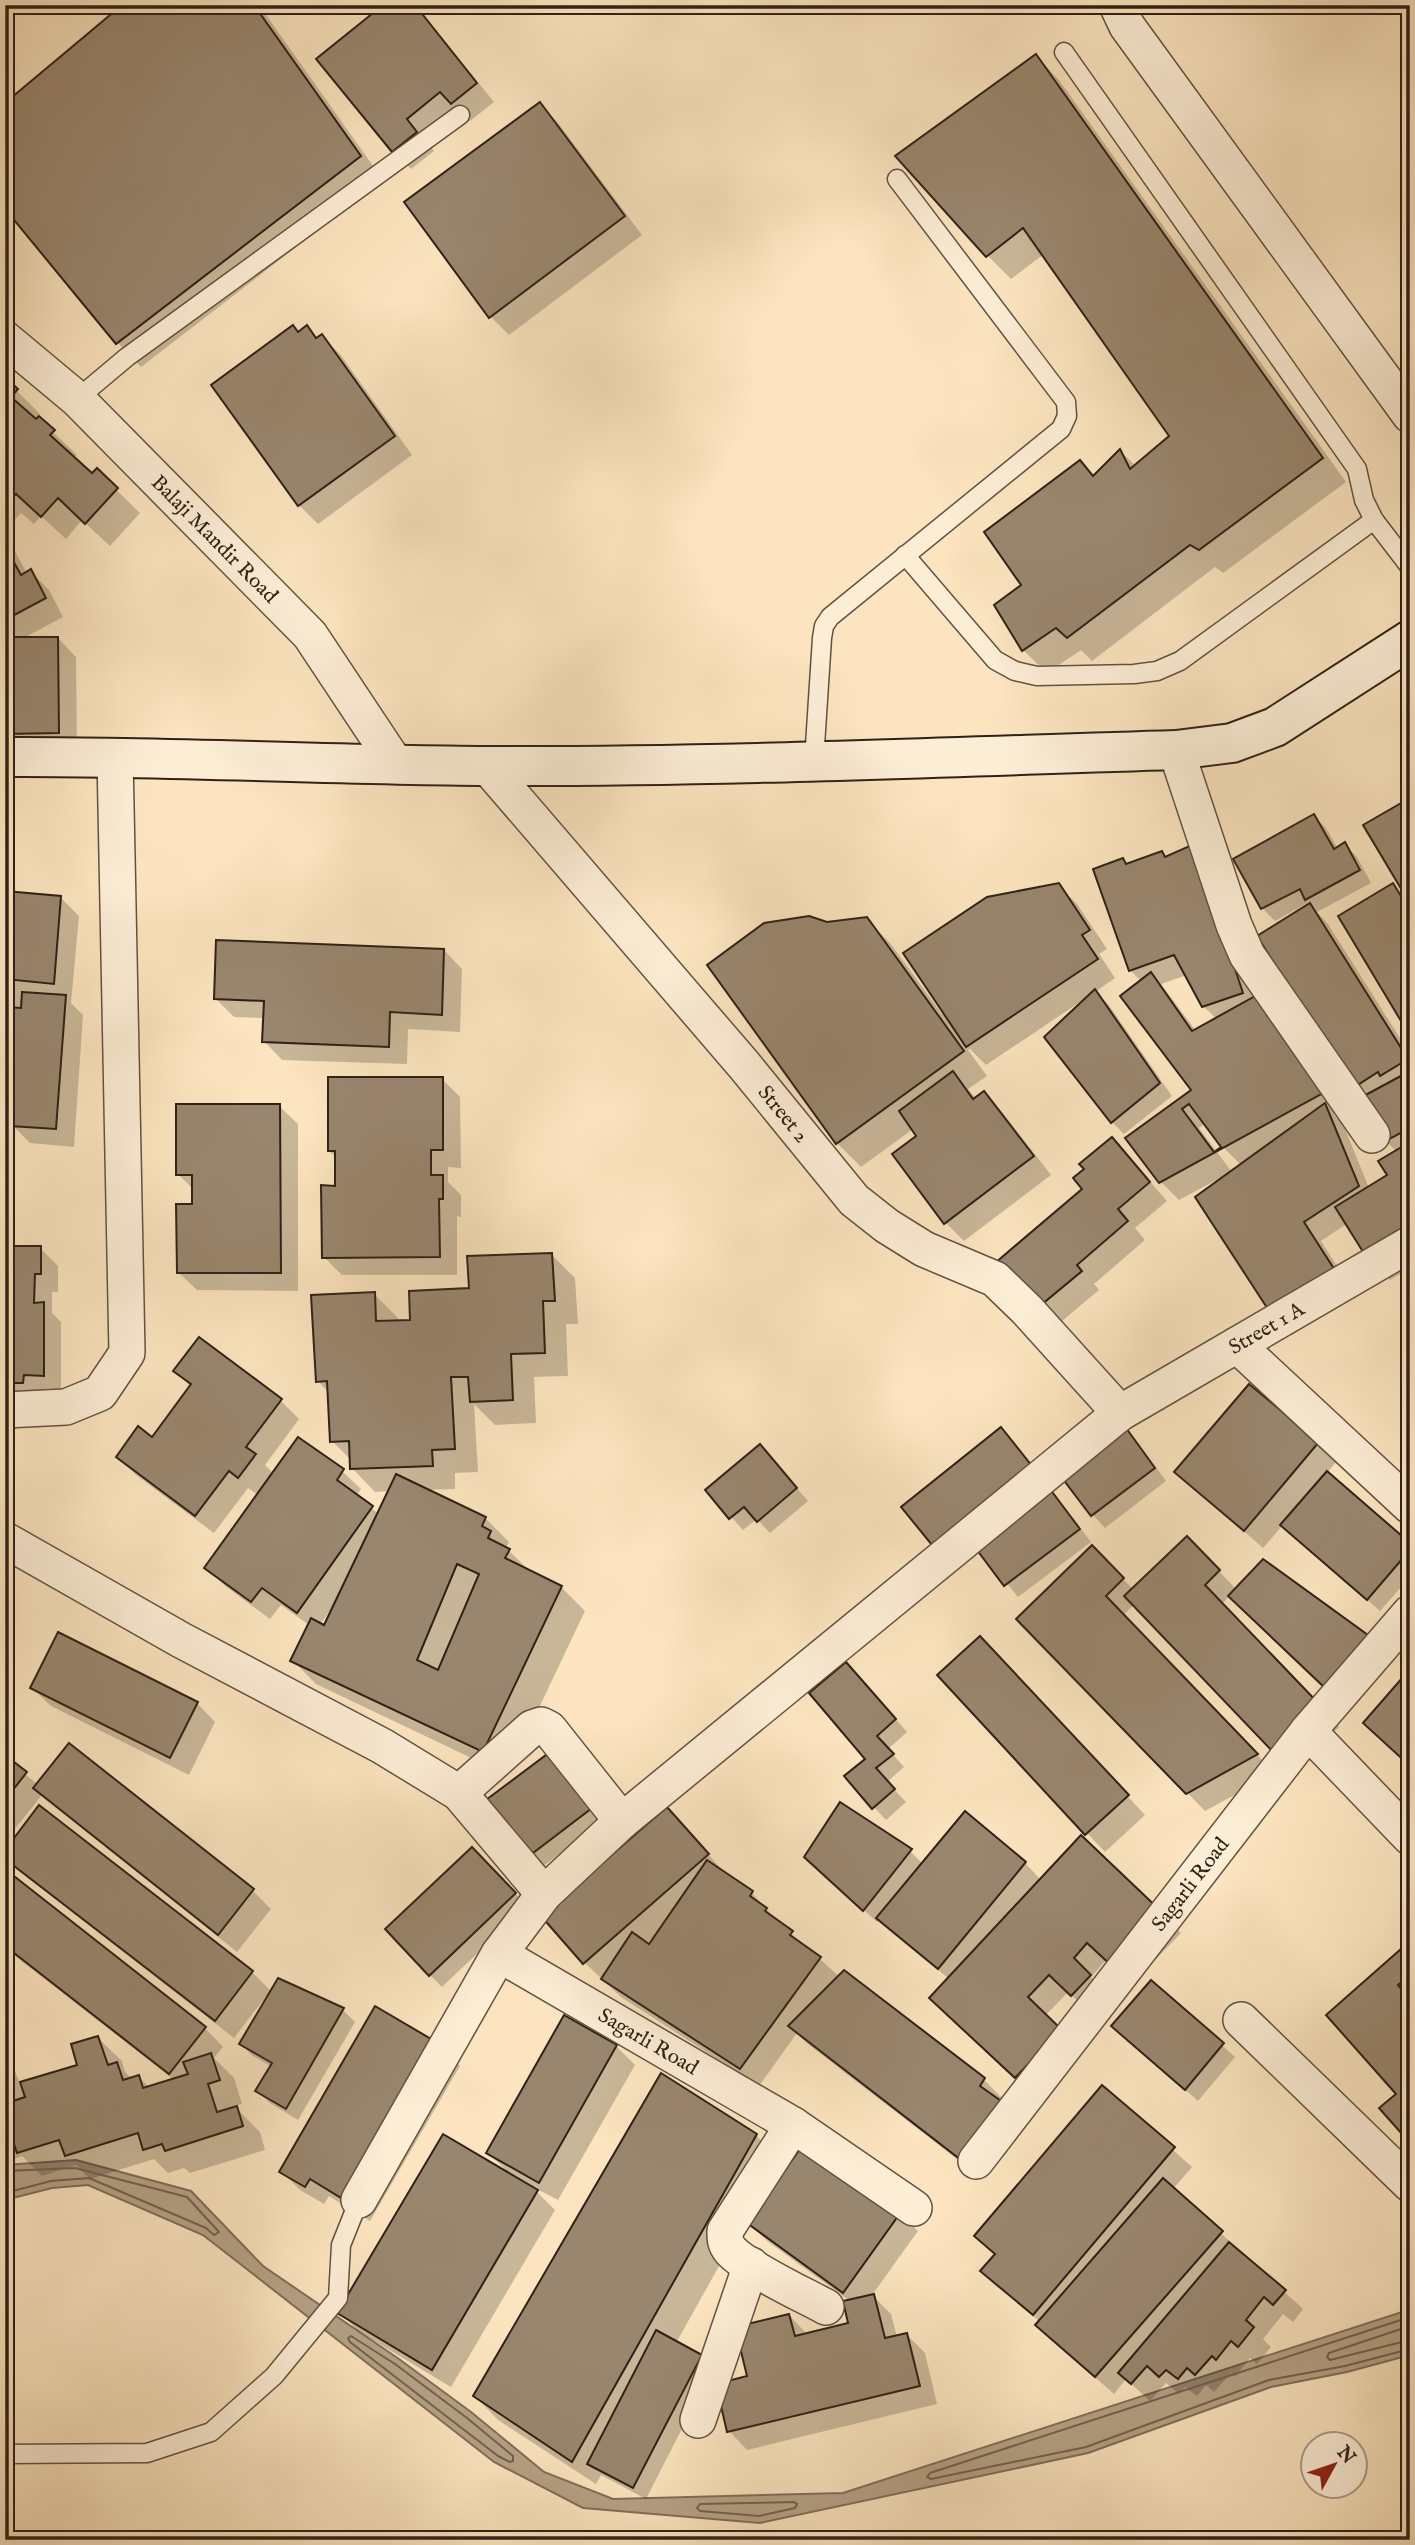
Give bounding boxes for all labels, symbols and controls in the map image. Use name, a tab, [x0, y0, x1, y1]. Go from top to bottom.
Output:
street label: Balaji Mandir Road	[145, 470, 284, 610]
street label: Street 2	[751, 1080, 814, 1149]
street label: Street 1 A	[1224, 1296, 1311, 1362]
street label: Sagarli Road	[1146, 1832, 1236, 1937]
street label: Sagarli Road	[593, 2003, 703, 2082]
north arrow	[1300, 2430, 1370, 2500]
text: N	[1330, 2441, 1360, 2470]

